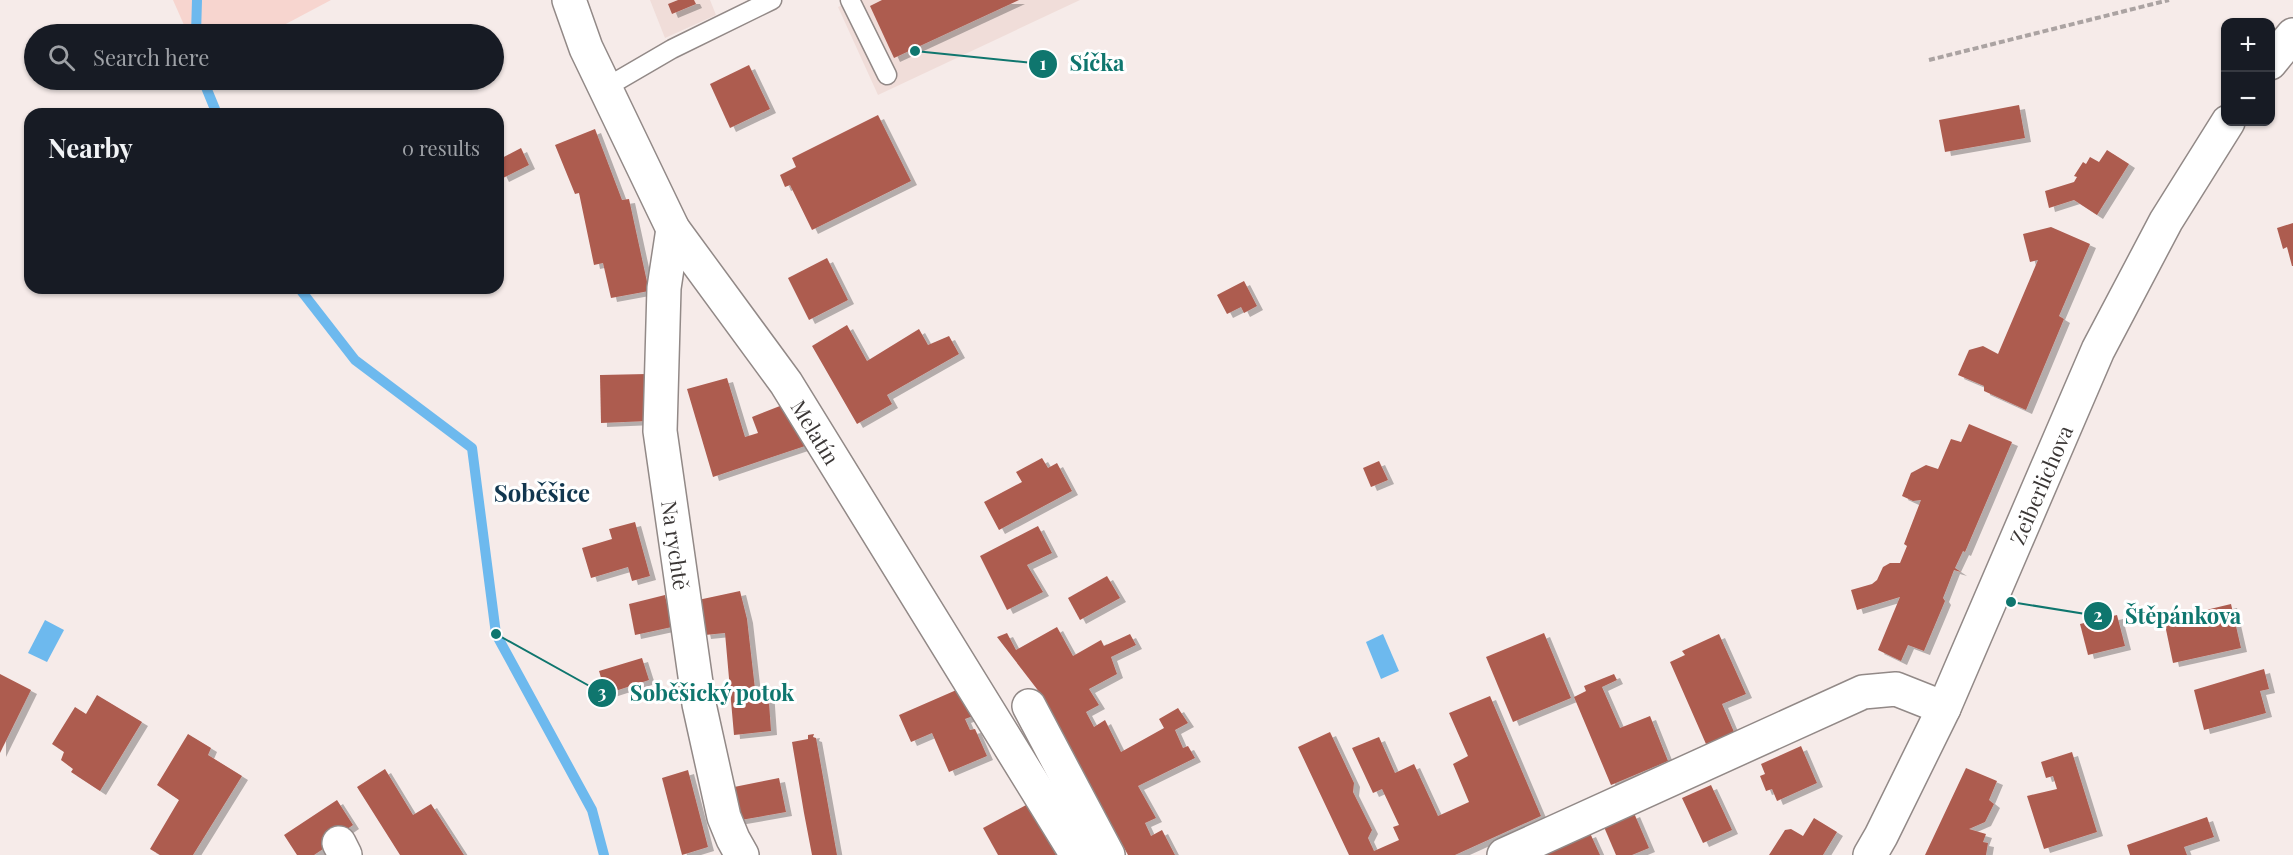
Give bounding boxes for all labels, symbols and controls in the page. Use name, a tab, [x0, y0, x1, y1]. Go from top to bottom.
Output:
map controls	[2221, 18, 2275, 126]
button: +	[2221, 18, 2275, 72]
search box	[24, 24, 504, 90]
icon: search	[45, 41, 78, 74]
text: Search here	[93, 42, 209, 72]
callout: Síčka	[1028, 44, 1137, 84]
text: Síčka	[1070, 47, 1125, 77]
text: 1	[1040, 51, 1047, 75]
button: −	[2221, 72, 2275, 126]
text: Nearby	[48, 130, 133, 165]
text: 0 results	[402, 134, 480, 161]
street label: Melatín	[785, 394, 847, 470]
street label: Zeiberlichova	[2002, 420, 2078, 548]
district label: Soběšice	[494, 476, 590, 508]
street label: Na rychtě	[656, 498, 697, 592]
callout: Štěpánkova	[2083, 596, 2253, 636]
text: Štěpánkova	[2125, 600, 2242, 630]
text: 2	[2093, 603, 2103, 627]
callout: Soběšický potok	[587, 673, 806, 713]
text: Soběšický potok	[630, 677, 794, 707]
text: 3	[598, 680, 607, 704]

